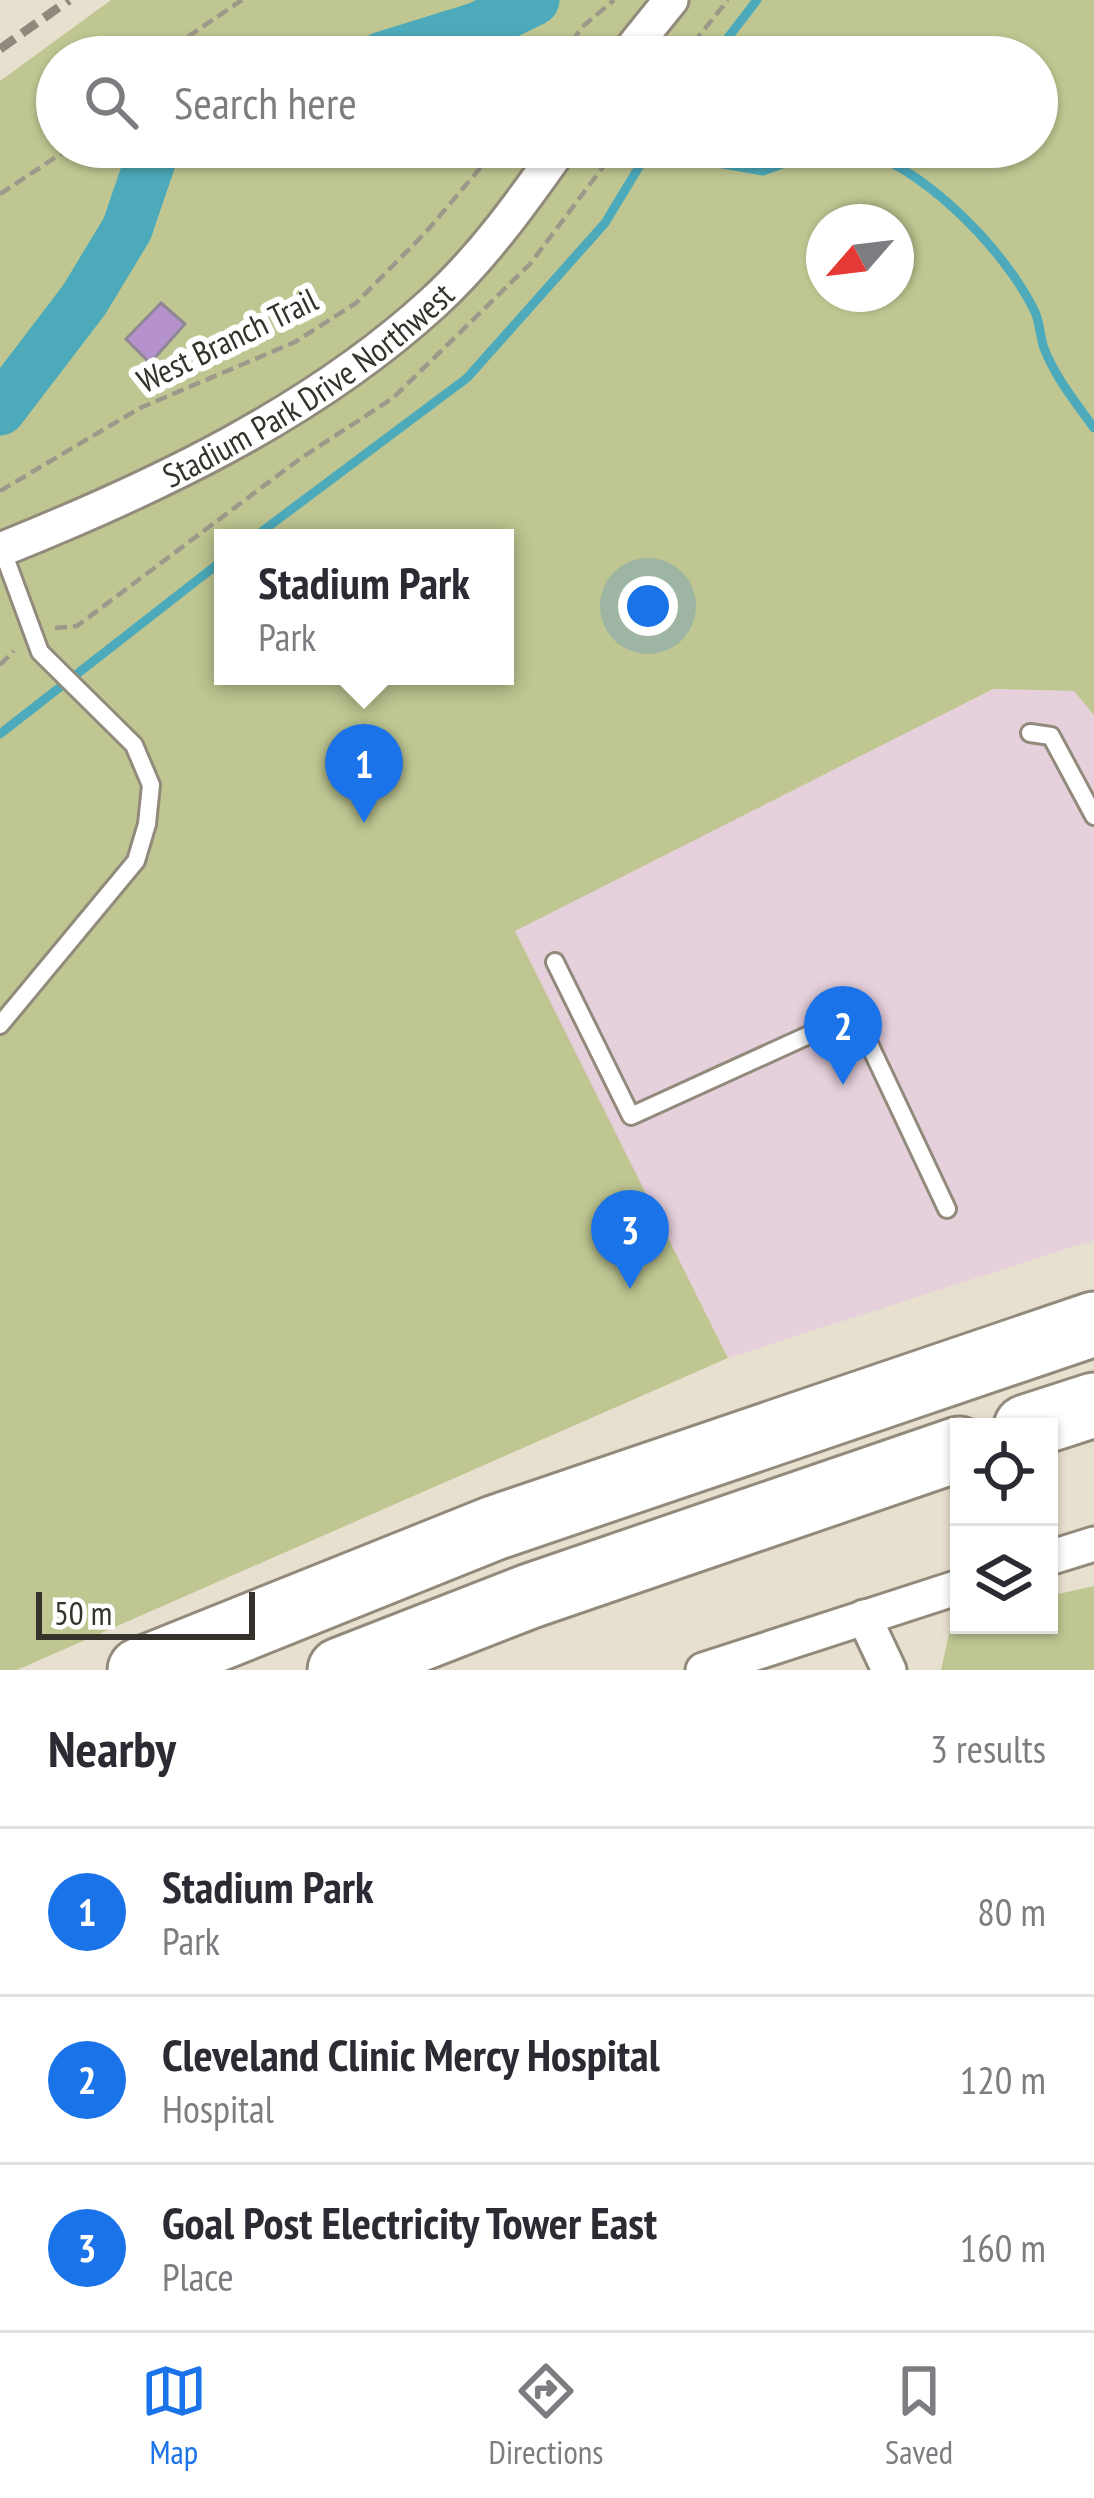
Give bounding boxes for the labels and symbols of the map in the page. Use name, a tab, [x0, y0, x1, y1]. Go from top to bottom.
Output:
north arrow	[806, 204, 914, 312]
street label: Stadium Park Drive Northwest	[155, 273, 463, 496]
street label: West Branch Trail	[129, 277, 324, 402]
your location	[618, 576, 678, 636]
pin: 1	[325, 724, 403, 823]
pin: 2	[804, 986, 882, 1085]
pin: 3	[591, 1190, 669, 1289]
scale bar	[36, 1586, 255, 1639]

